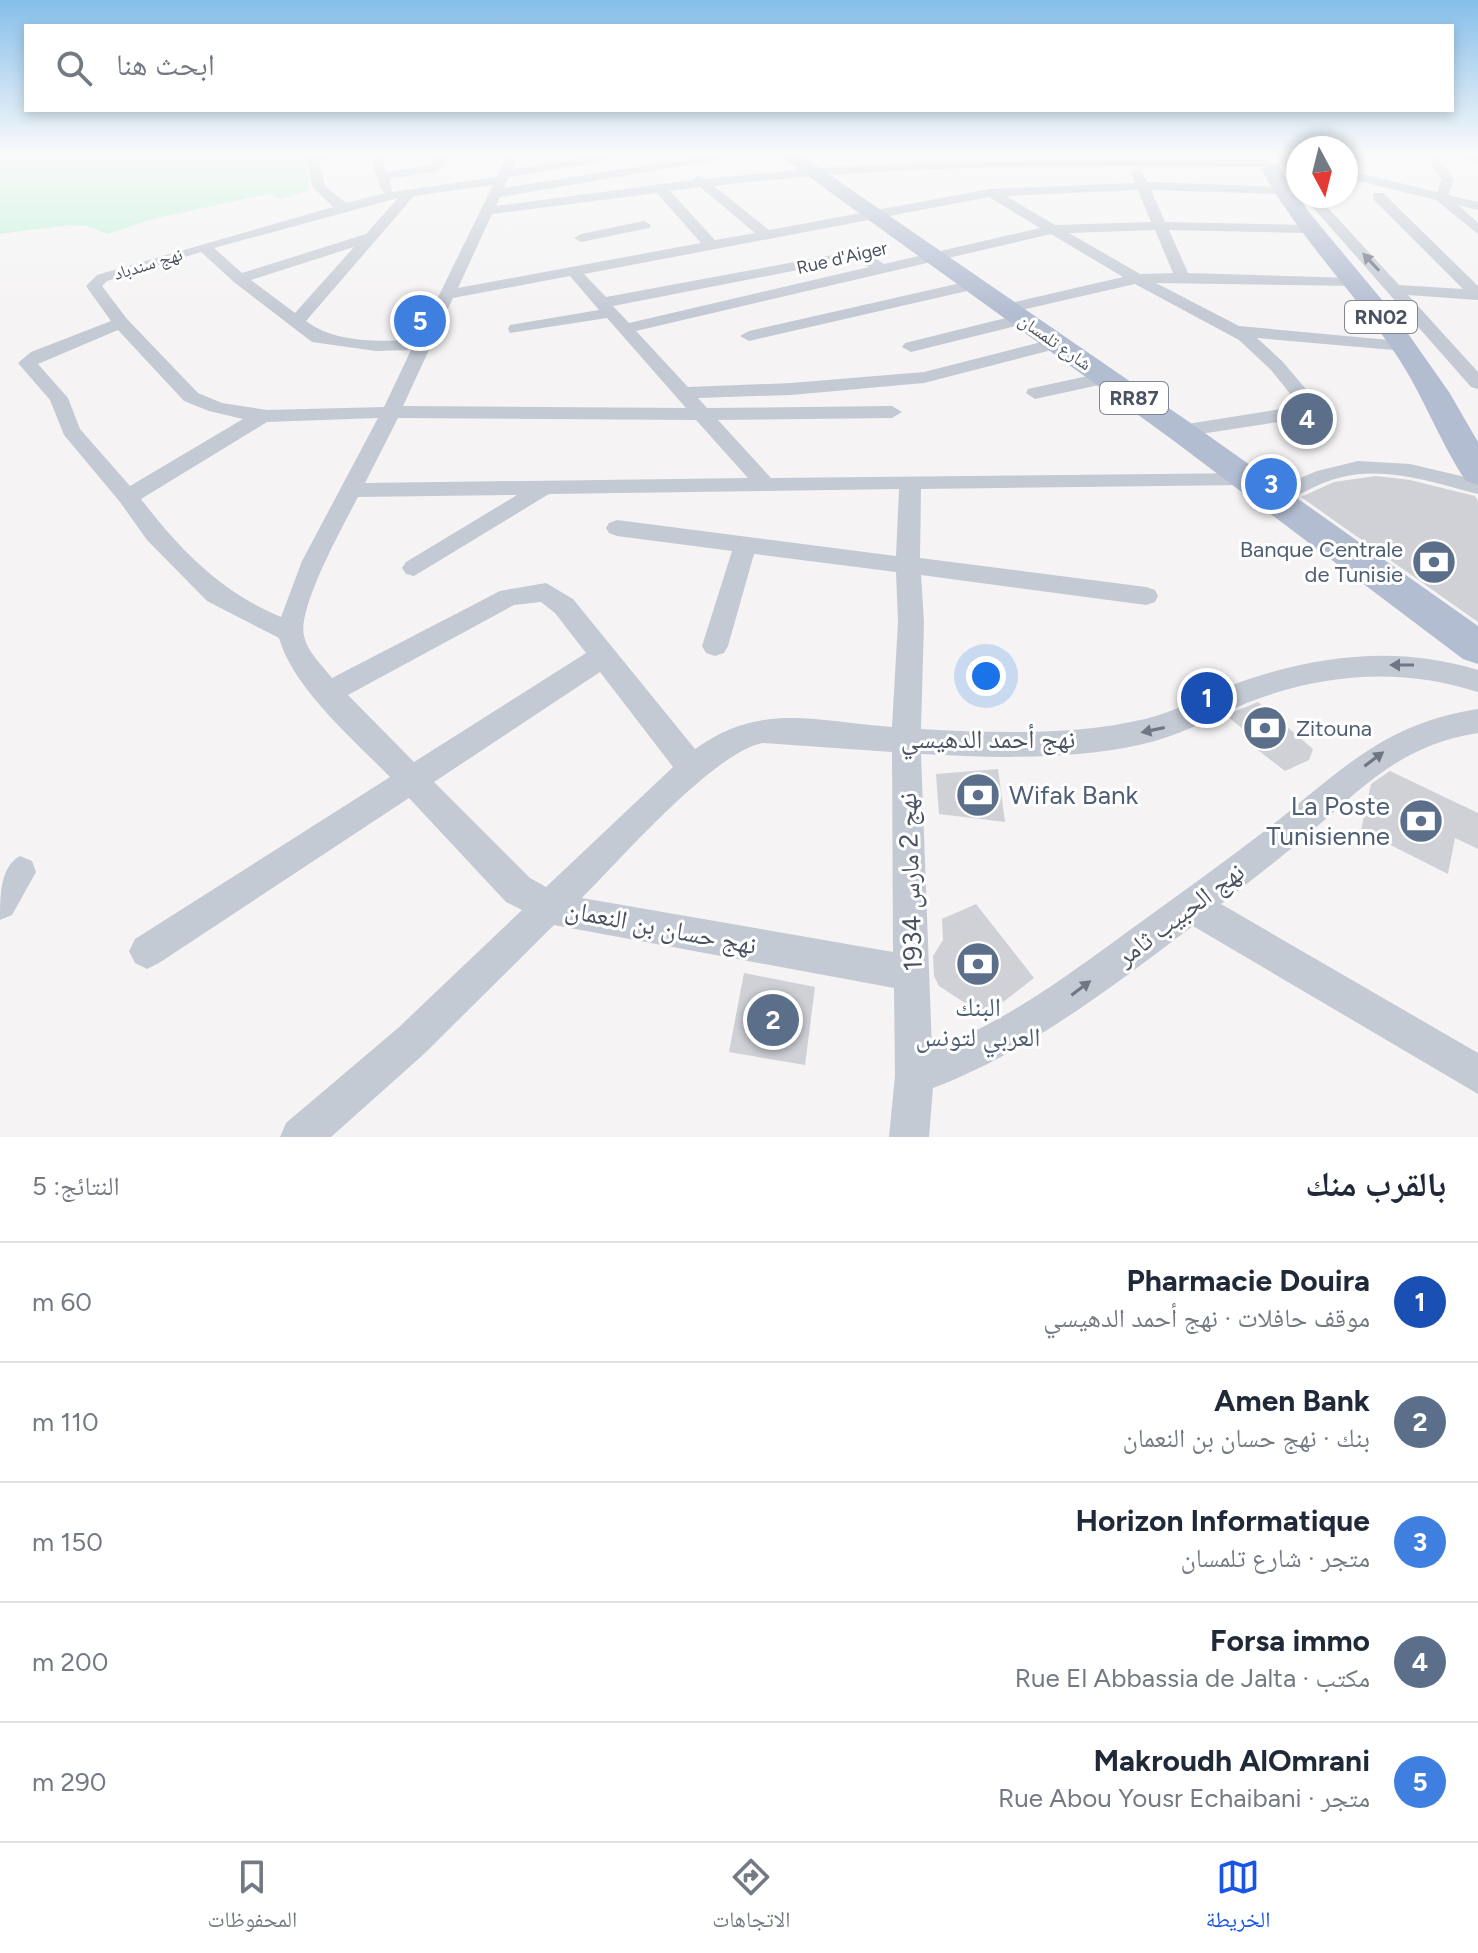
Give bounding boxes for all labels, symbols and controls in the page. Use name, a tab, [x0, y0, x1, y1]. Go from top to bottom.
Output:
search box	[24, 24, 1454, 112]
icon: search	[52, 46, 96, 90]
text: ابحث هنا	[116, 46, 215, 83]
north arrow	[1286, 136, 1358, 208]
street label: Rue d'Aiger	[794, 237, 890, 279]
street label: نهج سندباد	[111, 243, 185, 286]
one-way arrow	[1362, 253, 1380, 272]
pin: 5	[394, 291, 446, 351]
road number: RN02	[1345, 301, 1417, 333]
street label: شارع تلمسان	[1014, 309, 1096, 375]
road number: RR87	[1100, 382, 1168, 414]
pin: 4	[1281, 389, 1333, 449]
pin: 3	[1245, 454, 1297, 514]
place label: Banque Centrale de Tunisie	[1240, 536, 1403, 588]
bank icon: Banque Centrale de Tunisie	[1410, 538, 1458, 586]
your location	[966, 656, 1006, 696]
one-way arrow	[1389, 659, 1414, 671]
pin: 1	[1181, 668, 1233, 728]
bank icon: Zitouna	[1241, 704, 1289, 752]
place label: Zitouna	[1296, 715, 1372, 742]
street label: نهج أحمد الدهيسي	[901, 723, 1075, 760]
one-way arrow	[1140, 724, 1165, 737]
one-way arrow	[1364, 752, 1385, 768]
bank icon: Wifak Bank	[954, 771, 1002, 819]
place label: Wifak Bank	[1009, 779, 1138, 811]
place label: La Poste Tunisienne	[1266, 790, 1390, 852]
street label: نهج 2 مارس 1934	[891, 792, 930, 972]
bank icon: La Poste Tunisienne	[1397, 797, 1445, 845]
street label: نهج الحبيب ثامر	[1109, 855, 1251, 974]
street label: نهج حسان بن النعمان	[562, 893, 759, 962]
bank icon: البنك العربي لتونس	[954, 940, 1002, 988]
one-way arrow	[1071, 981, 1092, 997]
pin: 2	[747, 990, 799, 1050]
place label: البنك العربي لتونس	[915, 991, 1041, 1058]
text: بالقرب منك	[1305, 1164, 1446, 1205]
text: النتائج: 5	[32, 1170, 120, 1202]
text: Pharmacie Douira	[1127, 1262, 1370, 1299]
text: 60 m	[32, 1286, 92, 1318]
text: 1	[1415, 1286, 1426, 1318]
text: موقف حافلات · نهج أحمد الدهيسي	[1043, 1302, 1370, 1334]
text: Amen Bank	[1214, 1382, 1370, 1419]
text: 110 m	[32, 1406, 99, 1438]
text: 2	[1412, 1406, 1428, 1438]
text: بنك · نهج حسان بن النعمان	[1122, 1422, 1370, 1454]
text: Horizon Informatique	[1076, 1502, 1370, 1539]
text: 150 m	[32, 1526, 103, 1558]
text: 3	[1413, 1526, 1427, 1558]
text: متجر · شارع تلمسان	[1181, 1542, 1370, 1574]
text: Forsa immo	[1210, 1622, 1370, 1659]
text: 200 m	[32, 1646, 108, 1678]
text: 4	[1412, 1646, 1428, 1678]
text: مكتب · Rue El Abbassia de Jalta	[1015, 1662, 1370, 1694]
text: Makroudh AlOmrani	[1093, 1742, 1370, 1779]
text: 290 m	[32, 1766, 107, 1798]
text: 5	[1412, 1766, 1428, 1798]
text: متجر · Rue Abou Yousr Echaibani	[998, 1782, 1370, 1814]
tab: المحفوظات	[208, 1855, 297, 1941]
tab: الاتجاهات	[712, 1855, 790, 1941]
tab: الخريطة	[1206, 1855, 1270, 1941]

